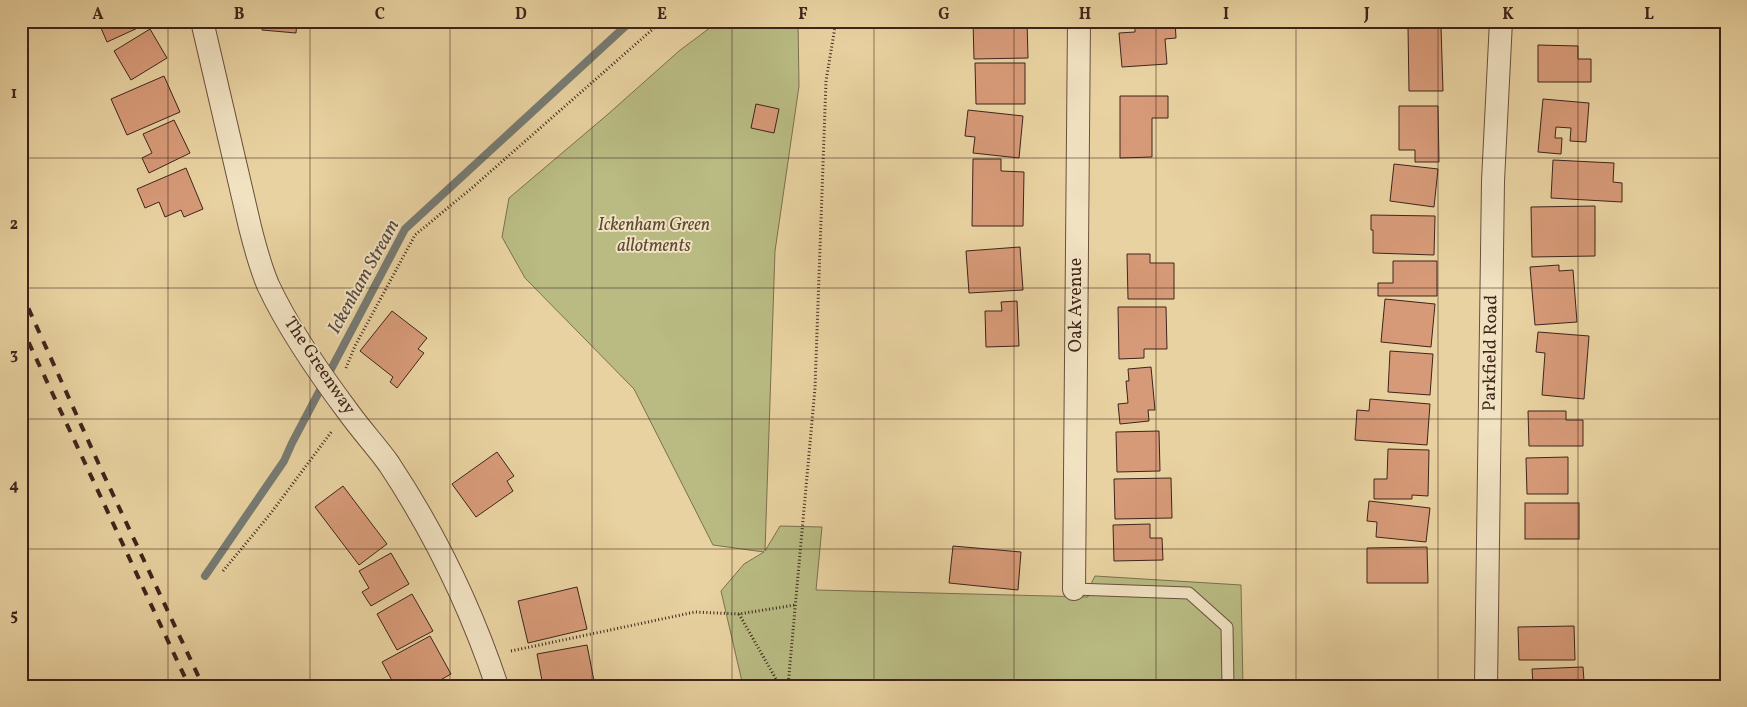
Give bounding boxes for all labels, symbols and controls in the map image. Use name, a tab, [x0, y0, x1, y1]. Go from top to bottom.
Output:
text: A	[92, 4, 104, 26]
text: B	[234, 4, 245, 26]
text: C	[375, 4, 385, 26]
text: D	[515, 4, 527, 26]
text: E	[657, 4, 667, 26]
text: F	[798, 4, 808, 26]
text: G	[938, 4, 950, 26]
text: H	[1079, 4, 1091, 26]
text: I	[1223, 4, 1229, 26]
text: J	[1363, 4, 1370, 26]
text: K	[1502, 4, 1514, 26]
text: L	[1644, 4, 1654, 26]
text: 1	[11, 83, 17, 105]
park label: Ickenham Green allotments	[598, 213, 710, 259]
text: 2	[10, 214, 18, 236]
water label: Ickenham Stream	[322, 215, 406, 339]
street label: Oak Avenue	[1064, 258, 1089, 352]
street label: Parkfield Road	[1477, 295, 1505, 411]
street label: The Greenway	[277, 312, 361, 420]
text: 3	[10, 344, 18, 366]
text: 4	[9, 475, 19, 497]
text: 5	[10, 605, 18, 627]

